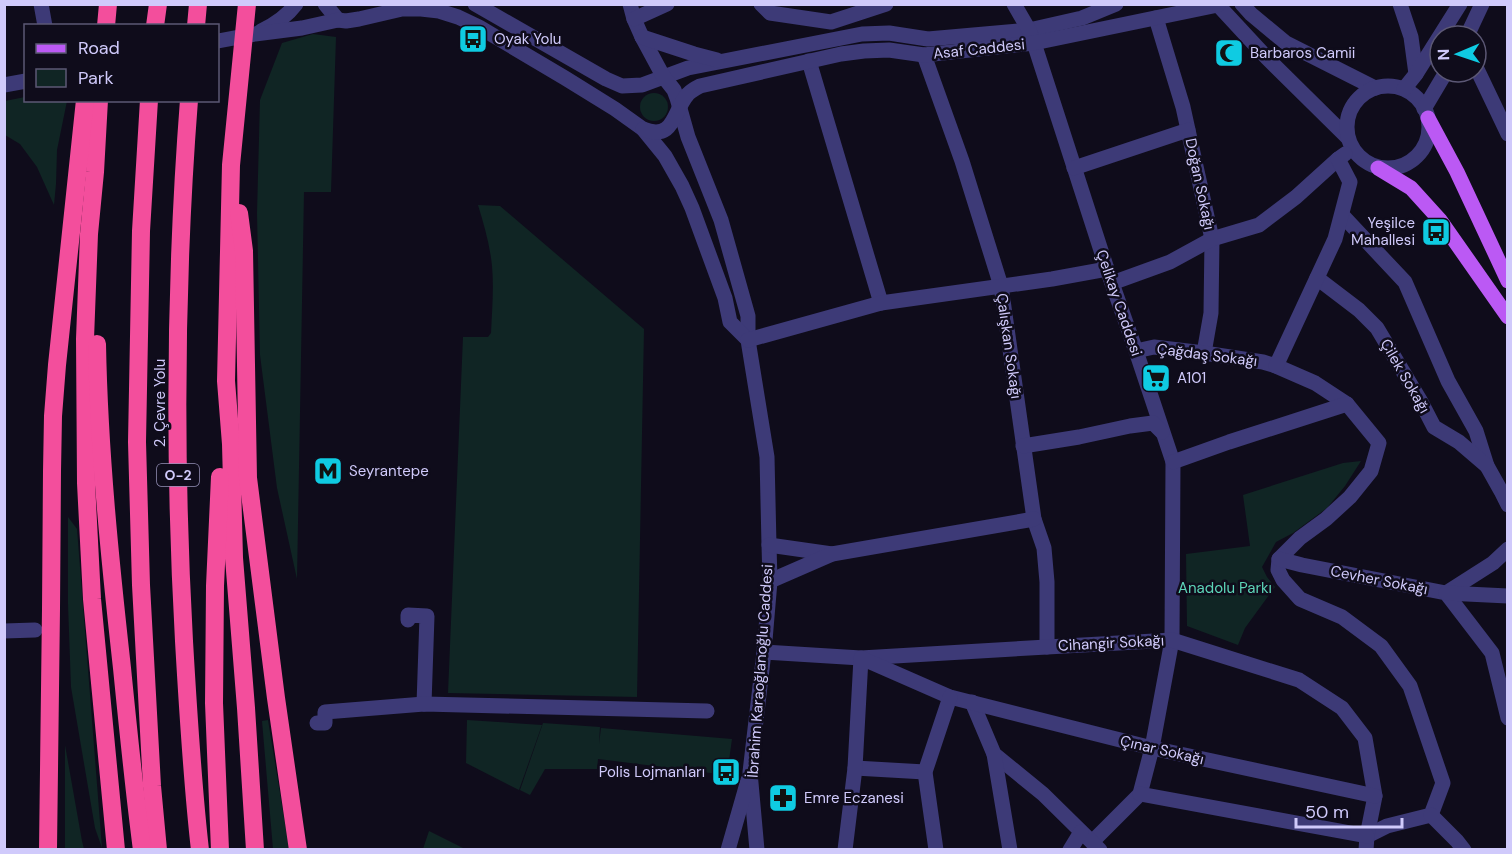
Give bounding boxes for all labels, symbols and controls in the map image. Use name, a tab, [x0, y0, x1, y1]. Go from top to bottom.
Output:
bus stop icon: Oyak Yolu	[457, 23, 489, 55]
legend	[24, 24, 219, 102]
north arrow	[1428, 24, 1488, 84]
place label: Oyak Yolu	[494, 29, 561, 49]
street label: Asaf Caddesi	[932, 34, 1026, 64]
text: Road	[78, 36, 120, 60]
mosque icon: Barbaros Camii	[1213, 37, 1245, 69]
place label: Barbaros Camii	[1250, 43, 1355, 63]
text: N	[1433, 48, 1454, 61]
text: Park	[78, 66, 114, 90]
street label: Doğan Sokağı	[1181, 136, 1219, 232]
place label: Yeşilce Mahallesi	[1351, 213, 1415, 250]
bus stop icon: Yeşilce Mahallesi	[1420, 216, 1452, 248]
street label: Çelikay Caddesi	[1091, 247, 1147, 359]
street label: Çalışkan Sokağı	[992, 292, 1026, 400]
street label: Çilek Sokağı	[1376, 335, 1434, 417]
street label: Çağdaş Sokağı	[1156, 339, 1258, 371]
street label: 2. Çevre Yolu	[150, 359, 170, 447]
supermarket icon: A101	[1140, 362, 1172, 394]
place label: A101	[1177, 368, 1206, 388]
metro station icon: Seyrantepe	[312, 455, 344, 487]
place label: Seyrantepe	[349, 461, 429, 481]
road number: O-2	[157, 464, 199, 486]
street label: Cevher Sokağı	[1329, 561, 1429, 599]
street label: İbrahim Karaoğlanoğlu Caddesi	[743, 564, 777, 778]
park label: Anadolu Parkı	[1178, 578, 1272, 598]
street label: Cihangir Sokağı	[1057, 630, 1165, 656]
street label: Çınar Sokağı	[1118, 731, 1206, 769]
bus stop icon: Polis Lojmanları	[710, 756, 742, 788]
place label: Polis Lojmanları	[599, 762, 705, 782]
pharmacy icon: Emre Eczanesi	[767, 782, 799, 814]
place label: Emre Eczanesi	[804, 788, 904, 808]
scale bar	[1296, 791, 1402, 829]
text: 50 m	[1305, 800, 1349, 824]

